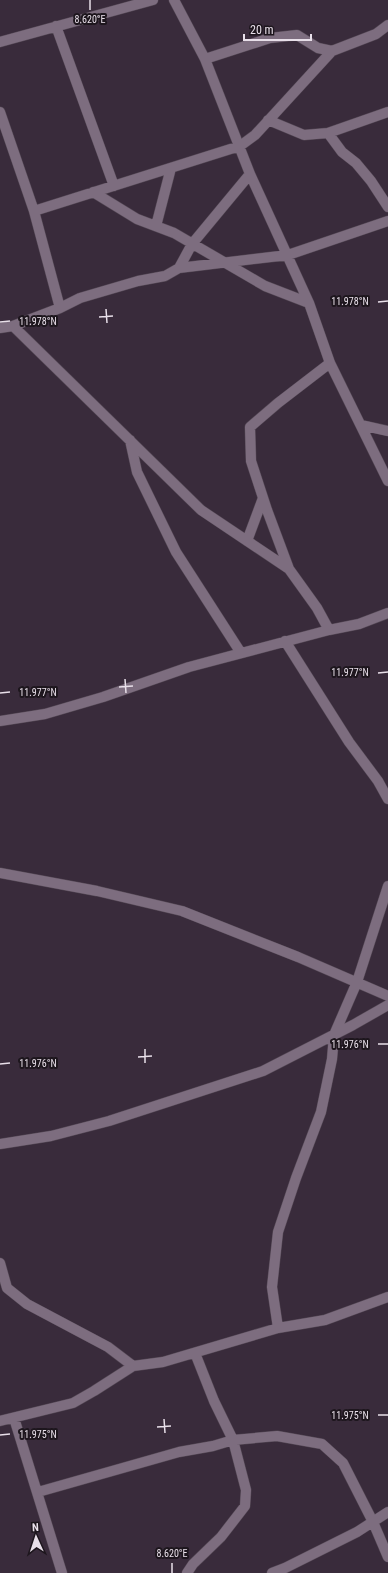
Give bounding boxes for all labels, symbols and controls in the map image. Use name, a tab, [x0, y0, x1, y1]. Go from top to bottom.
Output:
text: 8.620°E	[74, 14, 106, 25]
scale bar	[244, 16, 311, 42]
text: 20 m	[250, 23, 274, 37]
text: 11.978°N	[331, 296, 369, 307]
text: 11.978°N	[19, 316, 57, 327]
text: 11.977°N	[331, 667, 369, 678]
text: 11.977°N	[19, 687, 57, 698]
text: 11.976°N	[331, 1039, 369, 1050]
text: 11.976°N	[19, 1058, 57, 1069]
text: 11.975°N	[331, 1410, 369, 1421]
text: 11.975°N	[19, 1429, 57, 1440]
north arrow	[16, 1517, 56, 1557]
text: N	[32, 1521, 39, 1534]
text: 8.620°E	[156, 1548, 188, 1559]

